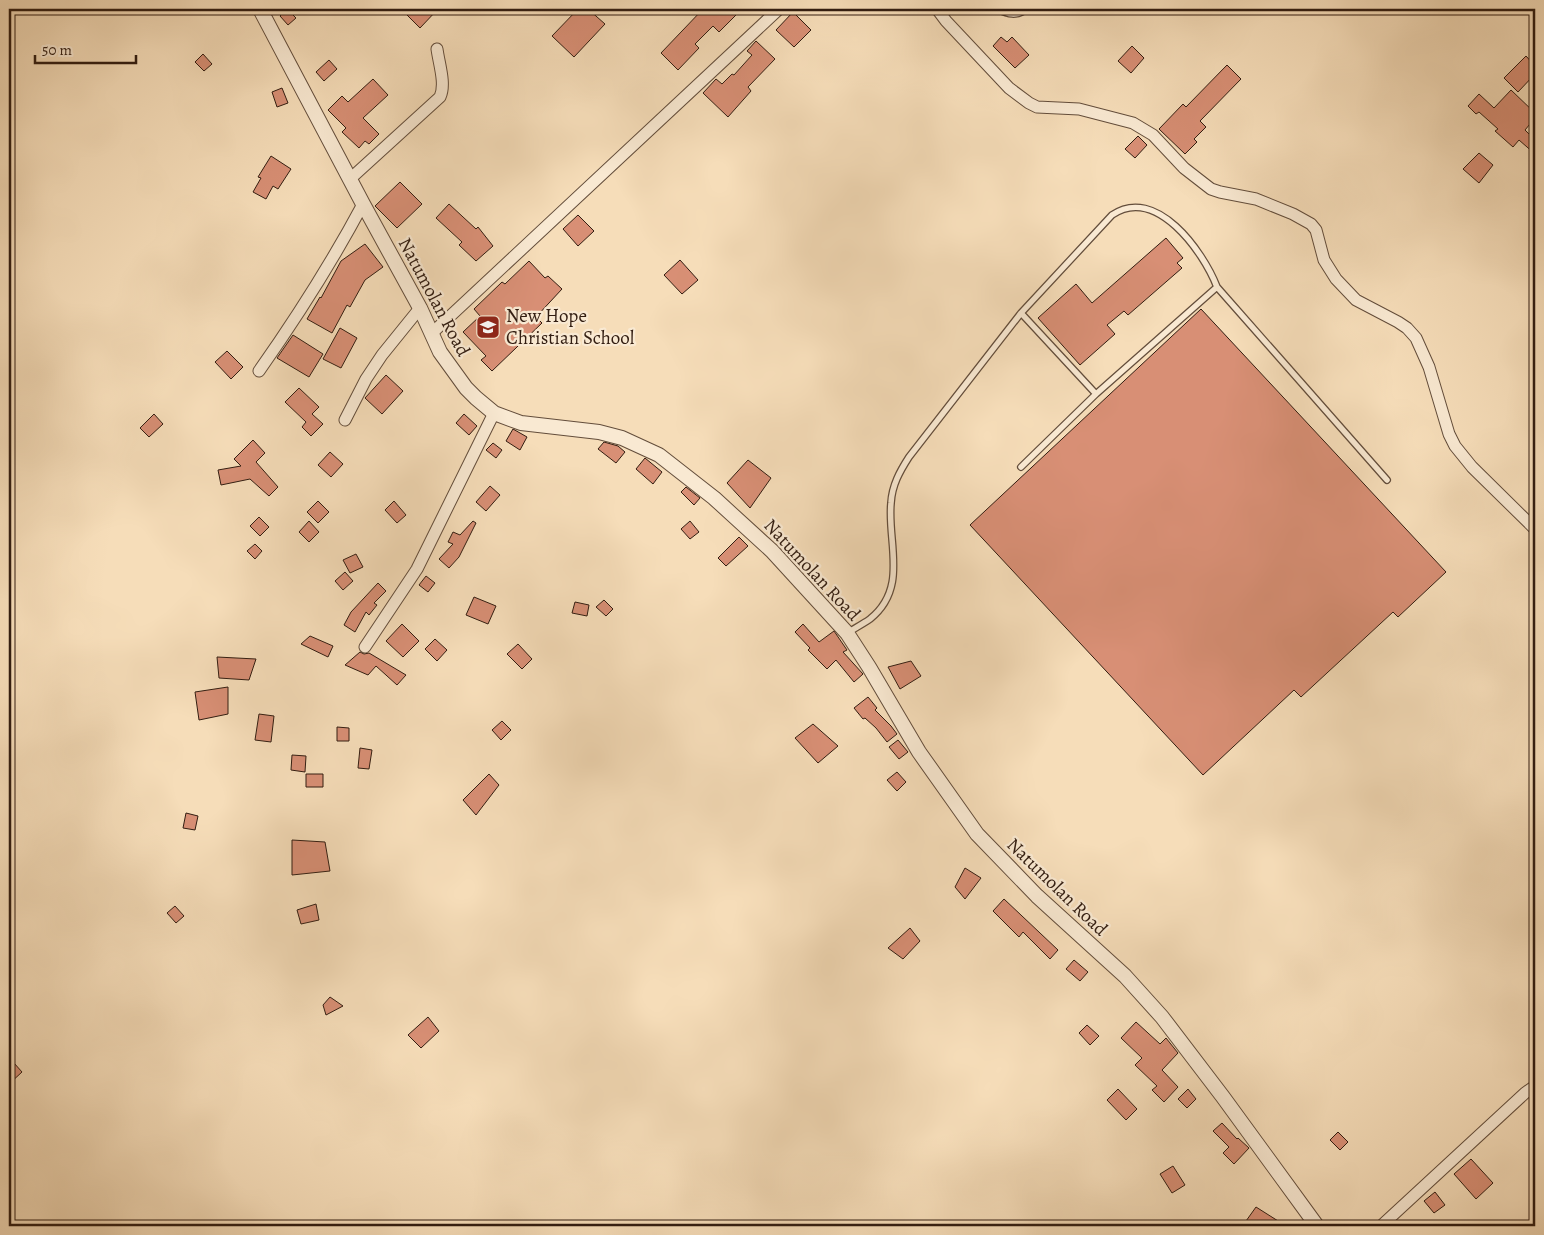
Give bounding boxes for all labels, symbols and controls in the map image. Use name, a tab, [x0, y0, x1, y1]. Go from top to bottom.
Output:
scale bar	[35, 32, 136, 64]
text: 50 m	[42, 40, 72, 60]
street label: Natumolan Road	[392, 233, 477, 362]
place label: New Hope Christian School	[506, 303, 635, 351]
school or university icon: New Hope Christian School	[475, 314, 501, 340]
street label: Natumolan Road	[758, 513, 867, 627]
street label: Natumolan Road	[1001, 832, 1114, 942]

